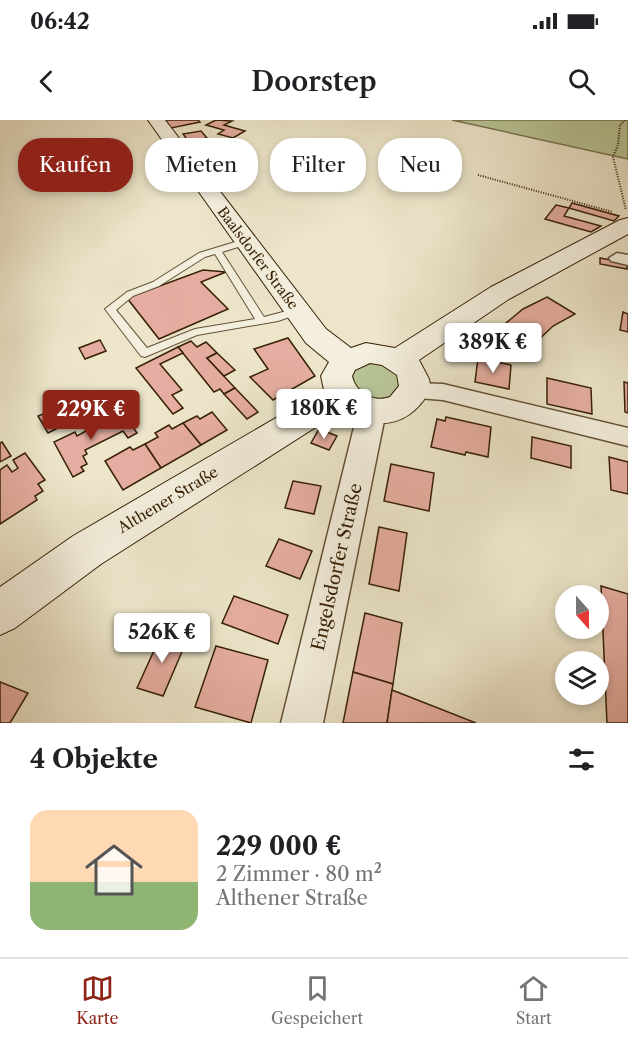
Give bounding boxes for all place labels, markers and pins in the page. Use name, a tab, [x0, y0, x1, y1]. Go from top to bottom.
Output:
pin: 389K €	[444, 323, 542, 374]
pin: 180K €	[275, 389, 373, 440]
pin: 229K €	[42, 390, 140, 441]
pin: 526K €	[113, 613, 211, 664]

